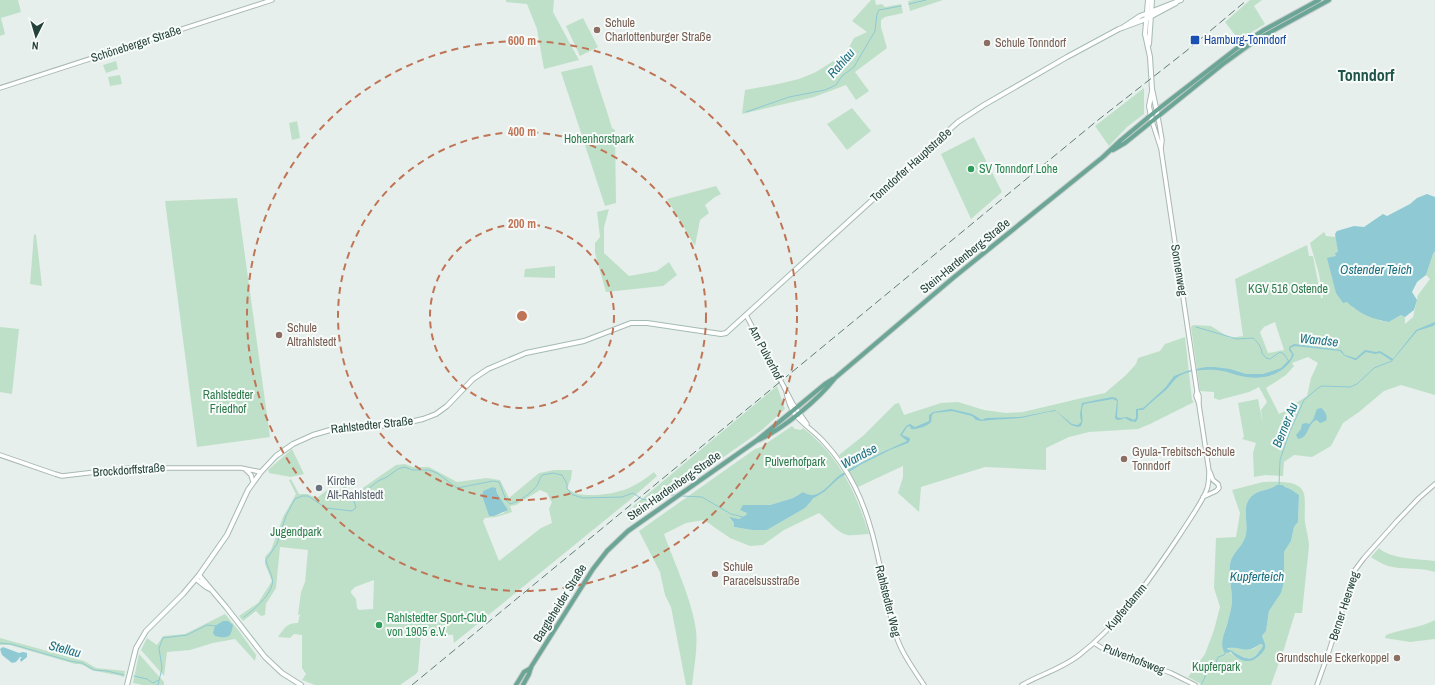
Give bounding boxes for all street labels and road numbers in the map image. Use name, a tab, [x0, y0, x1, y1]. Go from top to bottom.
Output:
street label: Schöneberger Straße	[89, 22, 183, 66]
street label: Tonndorfer Hauptstraße	[867, 124, 955, 206]
street label: Stein-Hardenberg-Straße	[917, 215, 1013, 297]
street label: Sonnenweg	[1167, 243, 1191, 297]
street label: Am Pulverhof	[745, 322, 787, 383]
street label: Rahlstedter Straße	[330, 413, 414, 437]
street label: Stein-Hardenberg-Straße	[624, 448, 724, 524]
street label: Brockdorffstraße	[92, 459, 166, 481]
street label: Bargteheider Straße	[530, 561, 590, 645]
street label: Rahlstedter Weg	[871, 564, 905, 639]
street label: Berner Heerweg	[1325, 569, 1363, 643]
street label: Kupferdamm	[1102, 580, 1150, 634]
street label: Pulverhofsweg	[1101, 640, 1167, 678]

